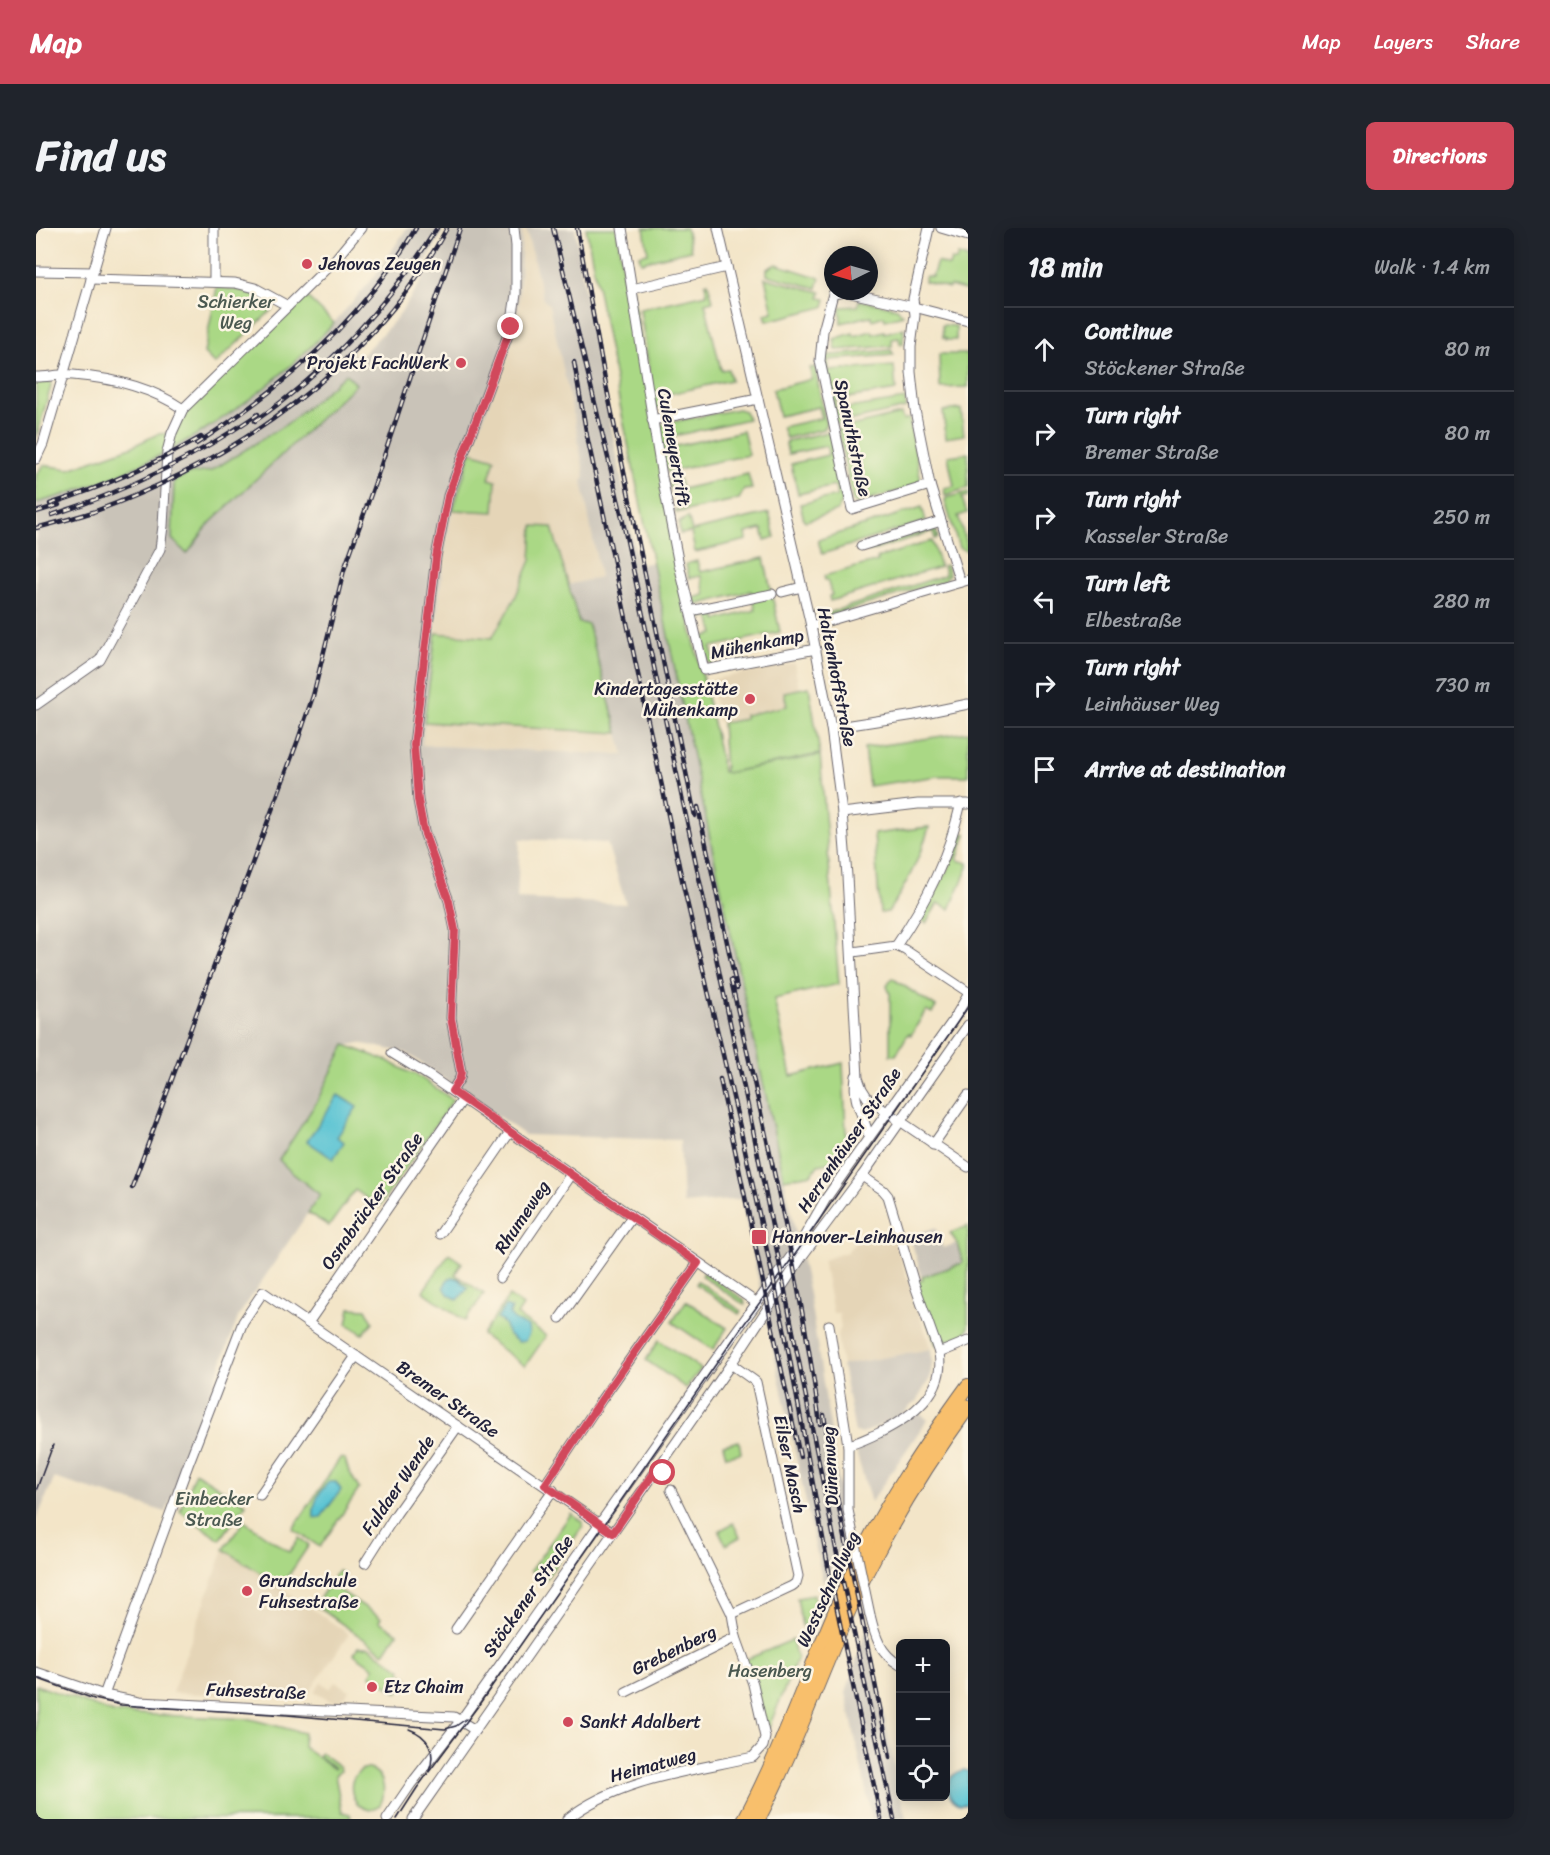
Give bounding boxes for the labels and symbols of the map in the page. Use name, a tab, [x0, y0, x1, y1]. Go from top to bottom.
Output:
north arrow	[824, 246, 878, 300]
place label: Jehovas Zeugen	[318, 248, 441, 280]
marker: Jehovas Zeugen	[300, 257, 314, 271]
park label: Schierker Weg	[198, 286, 276, 339]
route end	[497, 313, 523, 339]
place label: Projekt FachWerk	[307, 347, 449, 379]
marker: Projekt FachWerk	[454, 356, 468, 370]
street label: Spanuthstraße	[825, 376, 881, 500]
street label: Culemeyertrift	[648, 386, 700, 509]
street label: Haltenhoffstraße	[808, 604, 866, 750]
street label: Mühenkamp	[707, 619, 807, 669]
place label: Kindertagesstätte Mühenkamp	[594, 673, 738, 726]
marker: Kindertagesstätte Mühenkamp	[743, 692, 757, 706]
street label: Herrenhäuser Straße	[788, 1060, 910, 1219]
street label: Osnabrücker Straße	[312, 1125, 432, 1277]
street label: Rhumeweg	[485, 1174, 559, 1260]
place label: Hannover-Leinhausen	[772, 1221, 943, 1253]
marker: Hannover-Leinhausen	[750, 1228, 768, 1246]
street label: Bremer Straße	[390, 1351, 506, 1447]
street label: Eilser Masch	[764, 1412, 816, 1516]
street label: Dünenweg	[812, 1425, 848, 1507]
street label: Fuldaer Wende	[352, 1428, 444, 1542]
route start	[649, 1459, 675, 1485]
park label: Einbecker Straße	[175, 1483, 255, 1536]
street label: Westschnellweg	[787, 1526, 869, 1652]
street label: Stöckener Straße	[474, 1528, 582, 1664]
place label: Grundschule Fuhsestraße	[259, 1565, 359, 1618]
marker: Grundschule Fuhsestraße	[240, 1584, 254, 1598]
street label: Grebenberg	[626, 1616, 722, 1684]
park label: Hasenberg	[728, 1655, 812, 1687]
place label: Etz Chaim	[384, 1671, 464, 1703]
street label: Fuhsestraße	[206, 1673, 306, 1709]
marker: Etz Chaim	[365, 1680, 379, 1694]
place label: Sankt Adalbert	[580, 1706, 701, 1738]
marker: Sankt Adalbert	[561, 1715, 575, 1729]
street label: Heimatweg	[606, 1738, 700, 1792]

